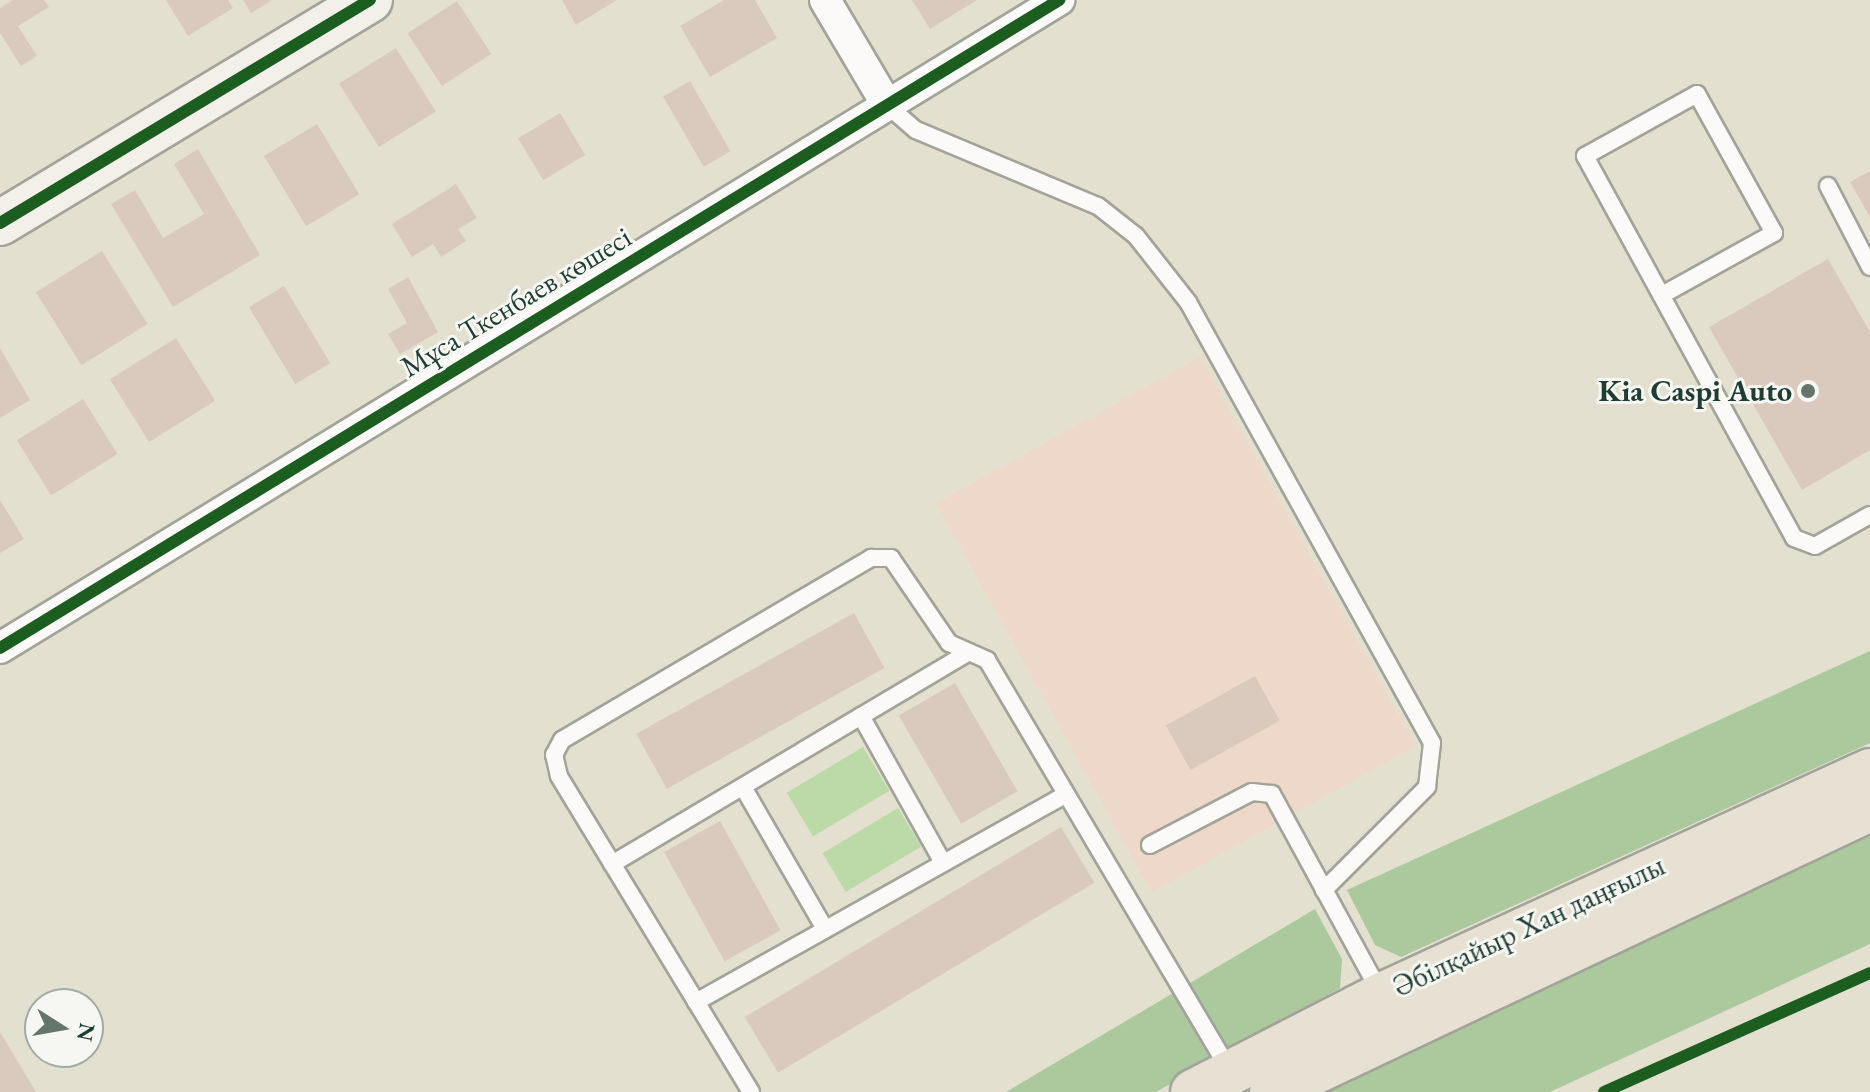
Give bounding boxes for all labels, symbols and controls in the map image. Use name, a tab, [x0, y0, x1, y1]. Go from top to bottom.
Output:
street label: Мұса Ткенбаев көшесі	[394, 219, 638, 385]
place label: Kia Caspi Auto	[1599, 373, 1792, 409]
marker: Kia Caspi Auto	[1799, 382, 1817, 400]
street label: Әбілқайыр Хан даңғылы	[1388, 847, 1670, 1005]
north arrow	[24, 988, 104, 1068]
text: N	[70, 1021, 102, 1044]

